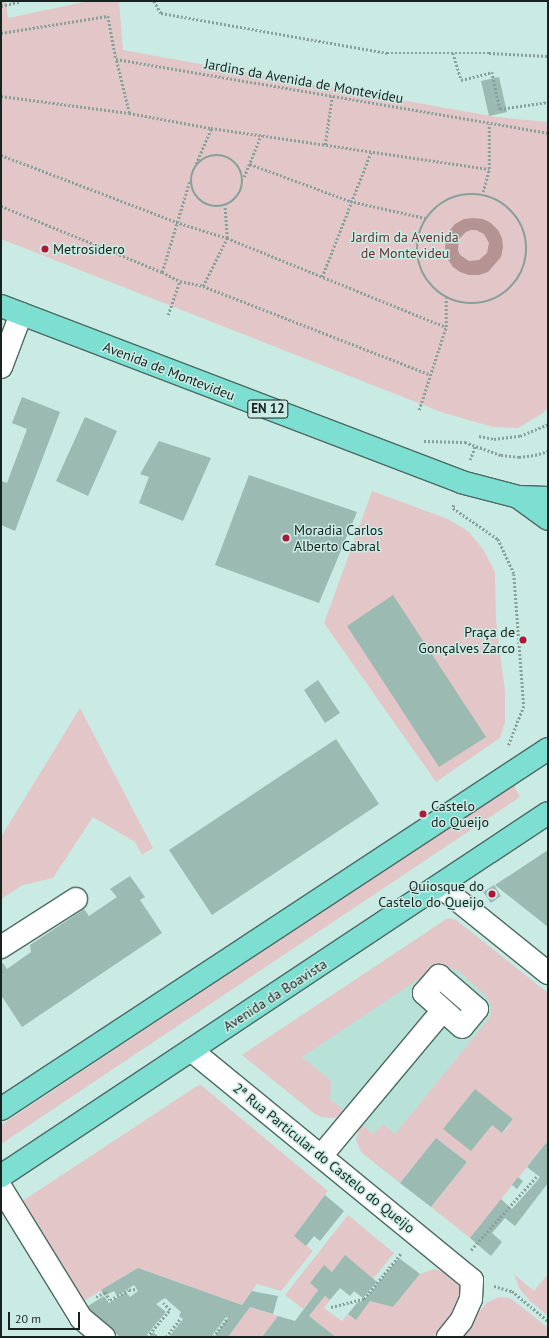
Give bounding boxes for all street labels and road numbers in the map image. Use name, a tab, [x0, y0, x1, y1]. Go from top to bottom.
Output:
street label: Jardins da Avenida de Montevideu	[203, 55, 405, 107]
street label: Avenida de Montevideu	[101, 338, 237, 404]
road number: EN 12	[247, 398, 289, 420]
street label: Avenida da Boavista	[220, 955, 330, 1035]
street label: 2ª Rua Particular do Castelo do Queijo	[230, 1079, 418, 1237]

